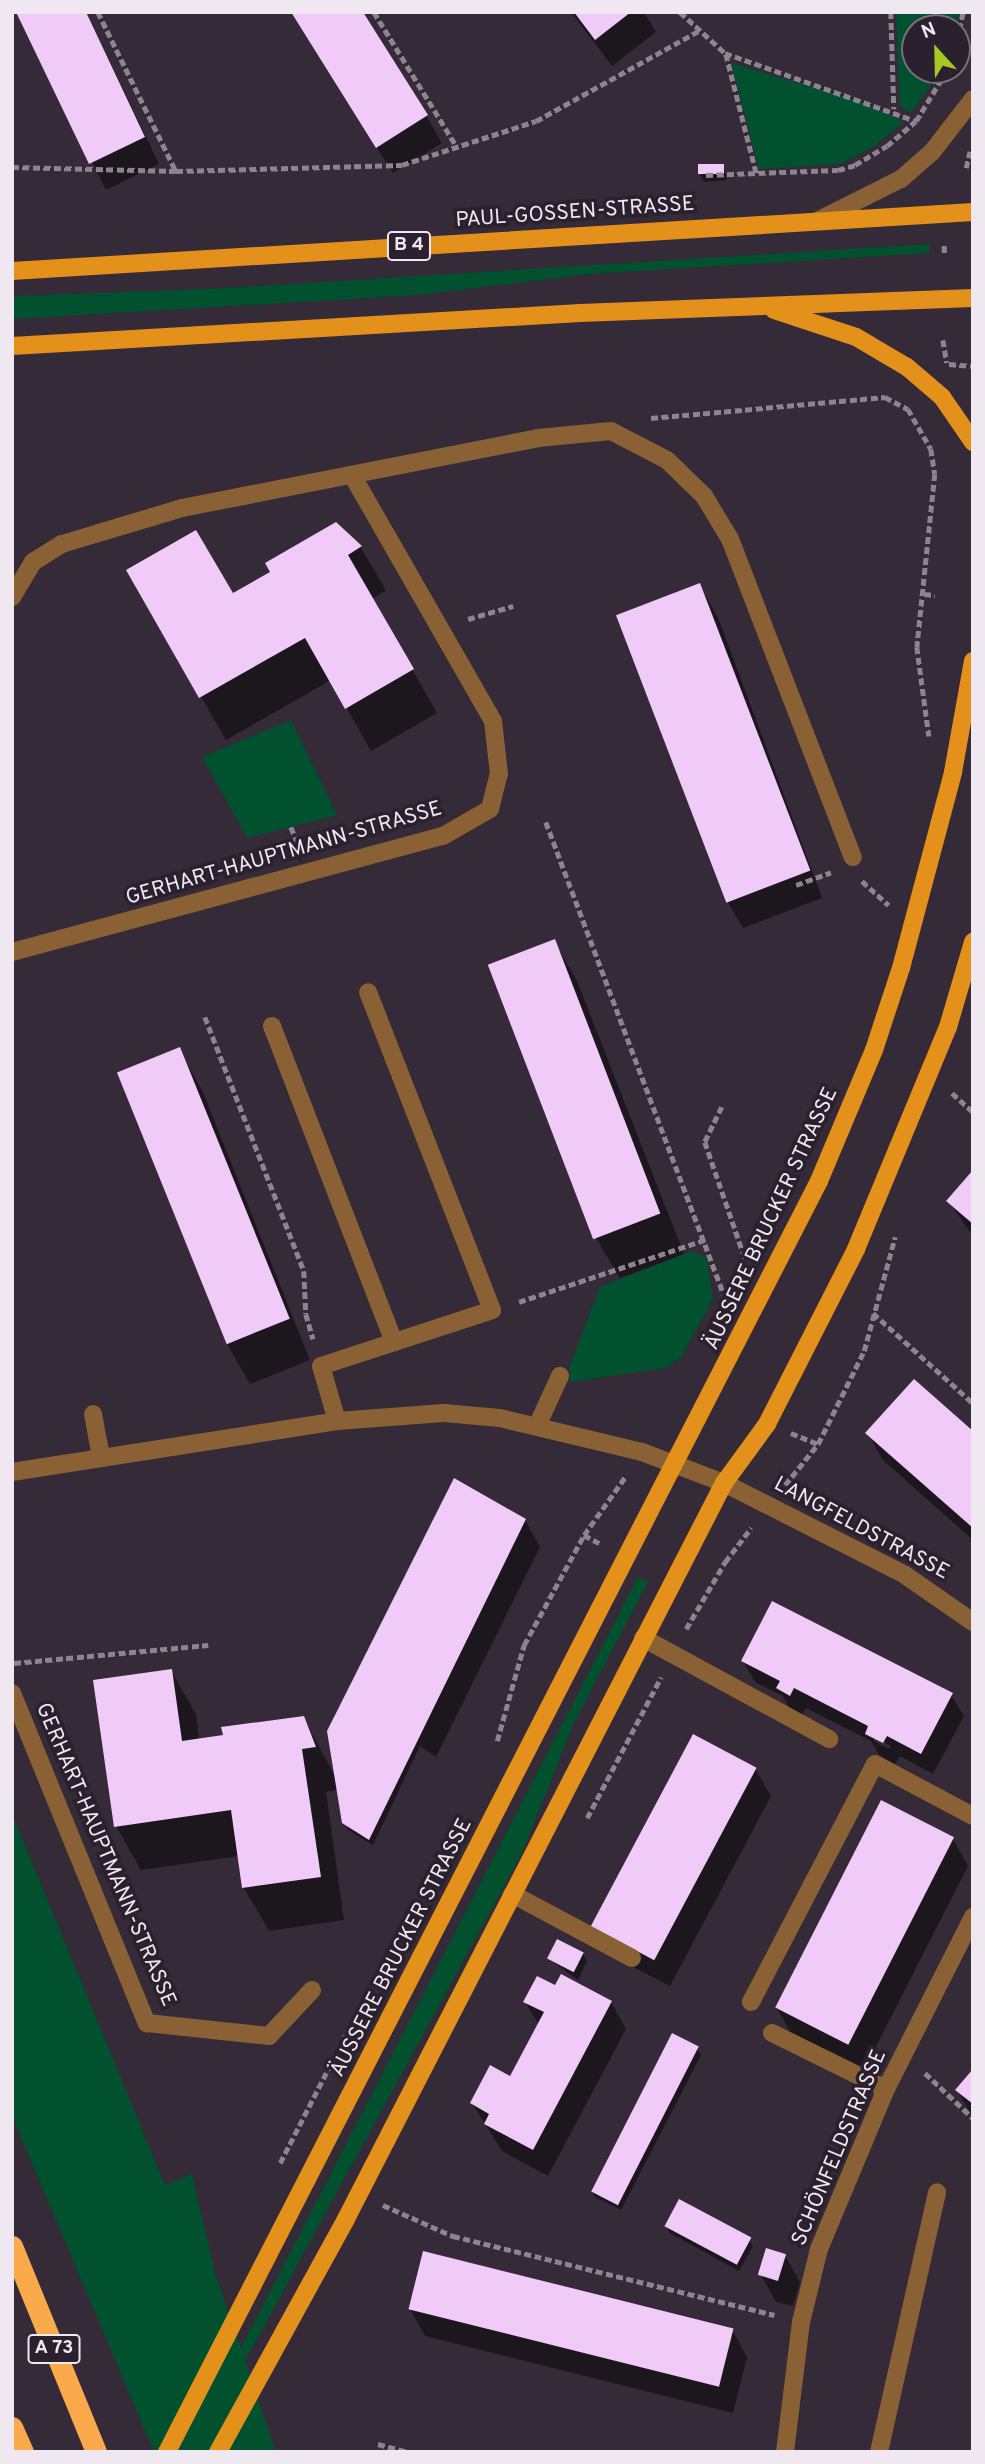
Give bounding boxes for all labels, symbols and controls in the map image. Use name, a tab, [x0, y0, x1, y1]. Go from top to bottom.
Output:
north arrow	[901, 14, 971, 84]
text: N	[918, 18, 940, 45]
street label: PAUL-GOSSEN-STRASSE	[455, 192, 695, 234]
road number: B 4	[386, 230, 432, 262]
street label: GERHART-HAUPTMANN-STRASSE	[123, 797, 445, 911]
street label: ÄUSSERE BRUCKER STRASSE	[700, 1084, 844, 1354]
street label: LANGFELDSTRASSE	[769, 1472, 953, 1586]
street label: GERHART-HAUPTMANN-STRASSE	[29, 1699, 181, 2011]
street label: ÄUSSERE BRUCKER STRASSE	[326, 1815, 478, 2081]
street label: SCHÖNFELDSTRASSE	[787, 2046, 893, 2250]
road number: A 73	[26, 2334, 82, 2364]

